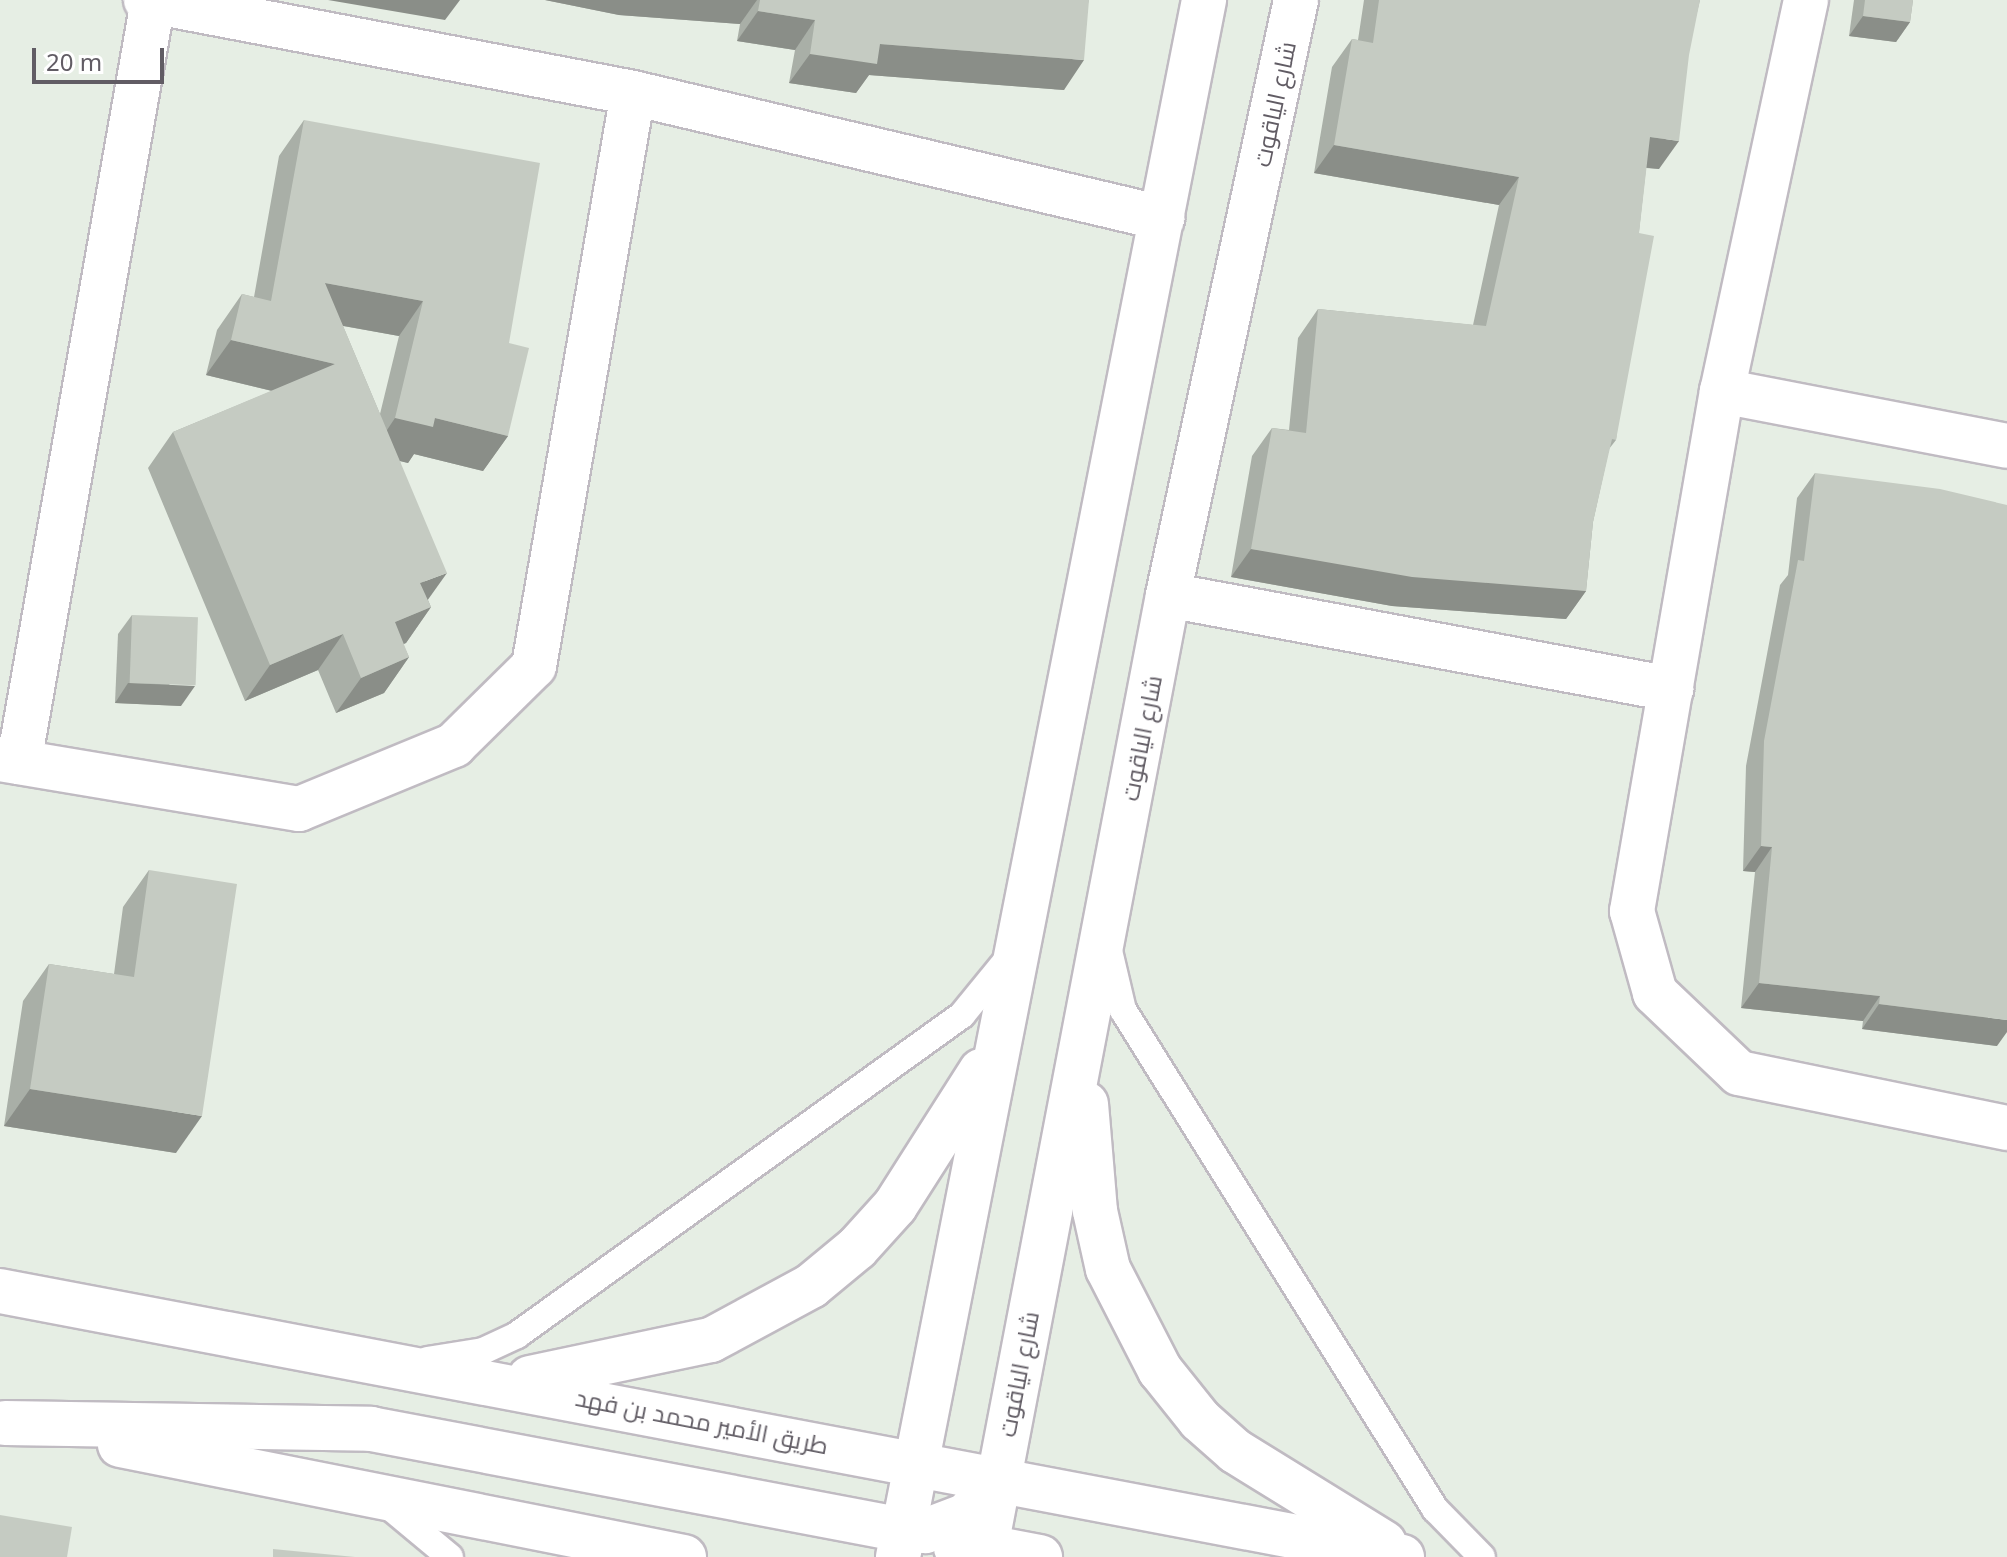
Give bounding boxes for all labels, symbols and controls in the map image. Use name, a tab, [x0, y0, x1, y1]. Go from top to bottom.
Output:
scale bar	[36, 32, 168, 82]
street label: شارع الياقوت	[1247, 39, 1301, 169]
text: 20 m	[46, 45, 102, 78]
street label: شارع الياقوت	[1115, 673, 1167, 803]
street label: شارع الياقوت	[992, 1309, 1044, 1439]
street label: طريق الأمير محمد بن فهد	[573, 1382, 831, 1460]

